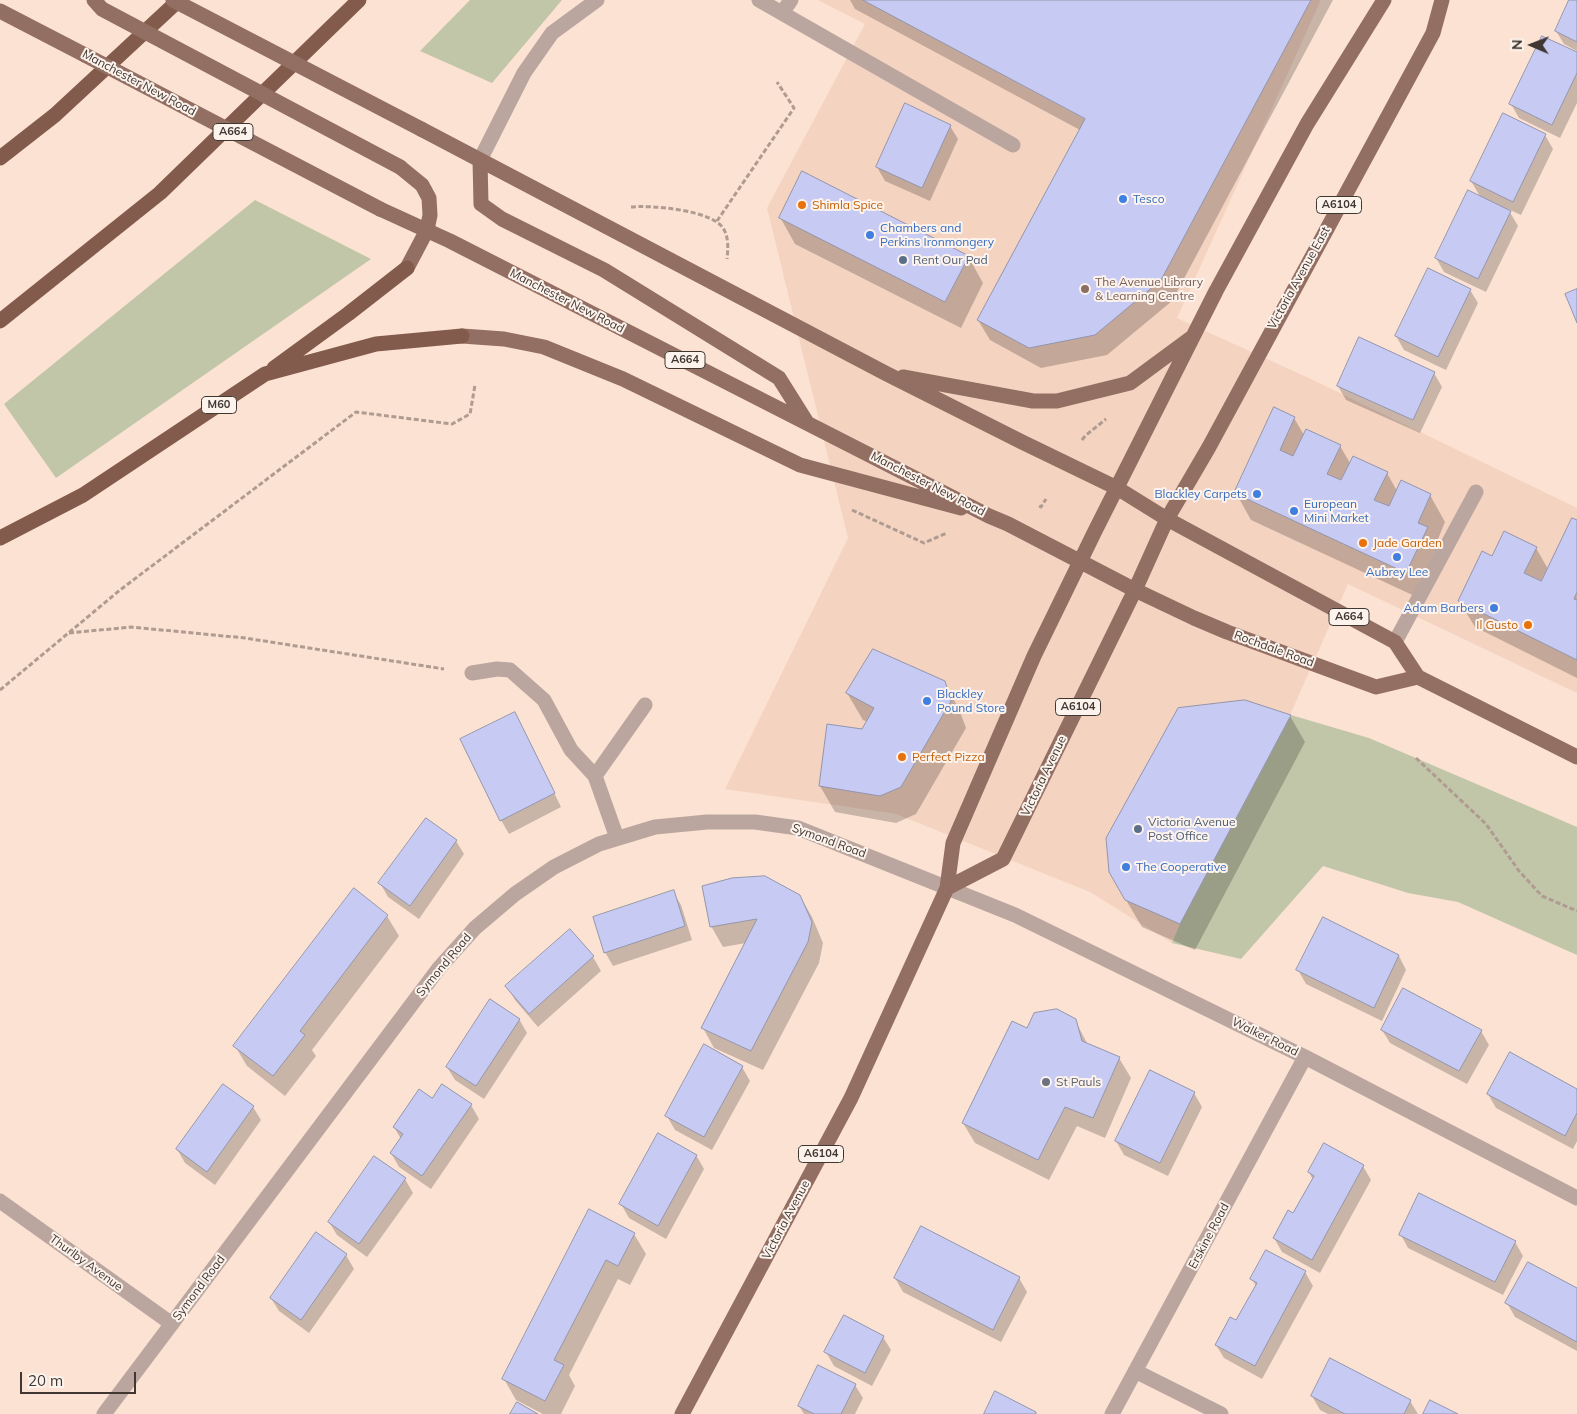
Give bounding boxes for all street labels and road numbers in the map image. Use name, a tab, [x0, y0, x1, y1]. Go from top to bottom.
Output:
street label: Manchester New Road	[80, 47, 198, 119]
road number: A664	[213, 124, 253, 140]
road number: A6104	[1316, 196, 1362, 214]
street label: Victoria Avenue East	[1265, 224, 1333, 332]
street label: Manchester New Road	[507, 266, 627, 336]
road number: A664	[665, 352, 705, 368]
road number: M60	[202, 396, 236, 414]
street label: Manchester New Road	[868, 449, 988, 519]
road number: A664	[1329, 608, 1369, 626]
street label: Rochdale Road	[1232, 628, 1316, 670]
road number: A6104	[1056, 699, 1100, 716]
street label: Victoria Avenue	[1018, 734, 1070, 818]
street label: Symond Road	[790, 821, 868, 861]
street label: Symond Road	[413, 931, 475, 999]
street label: Walker Road	[1229, 1015, 1301, 1059]
road number: A6104	[798, 1146, 844, 1162]
street label: Victoria Avenue	[759, 1178, 813, 1262]
street label: Erskine Road	[1186, 1201, 1232, 1271]
street label: Thurlby Avenue	[47, 1232, 125, 1294]
street label: Symond Road	[170, 1253, 228, 1323]

